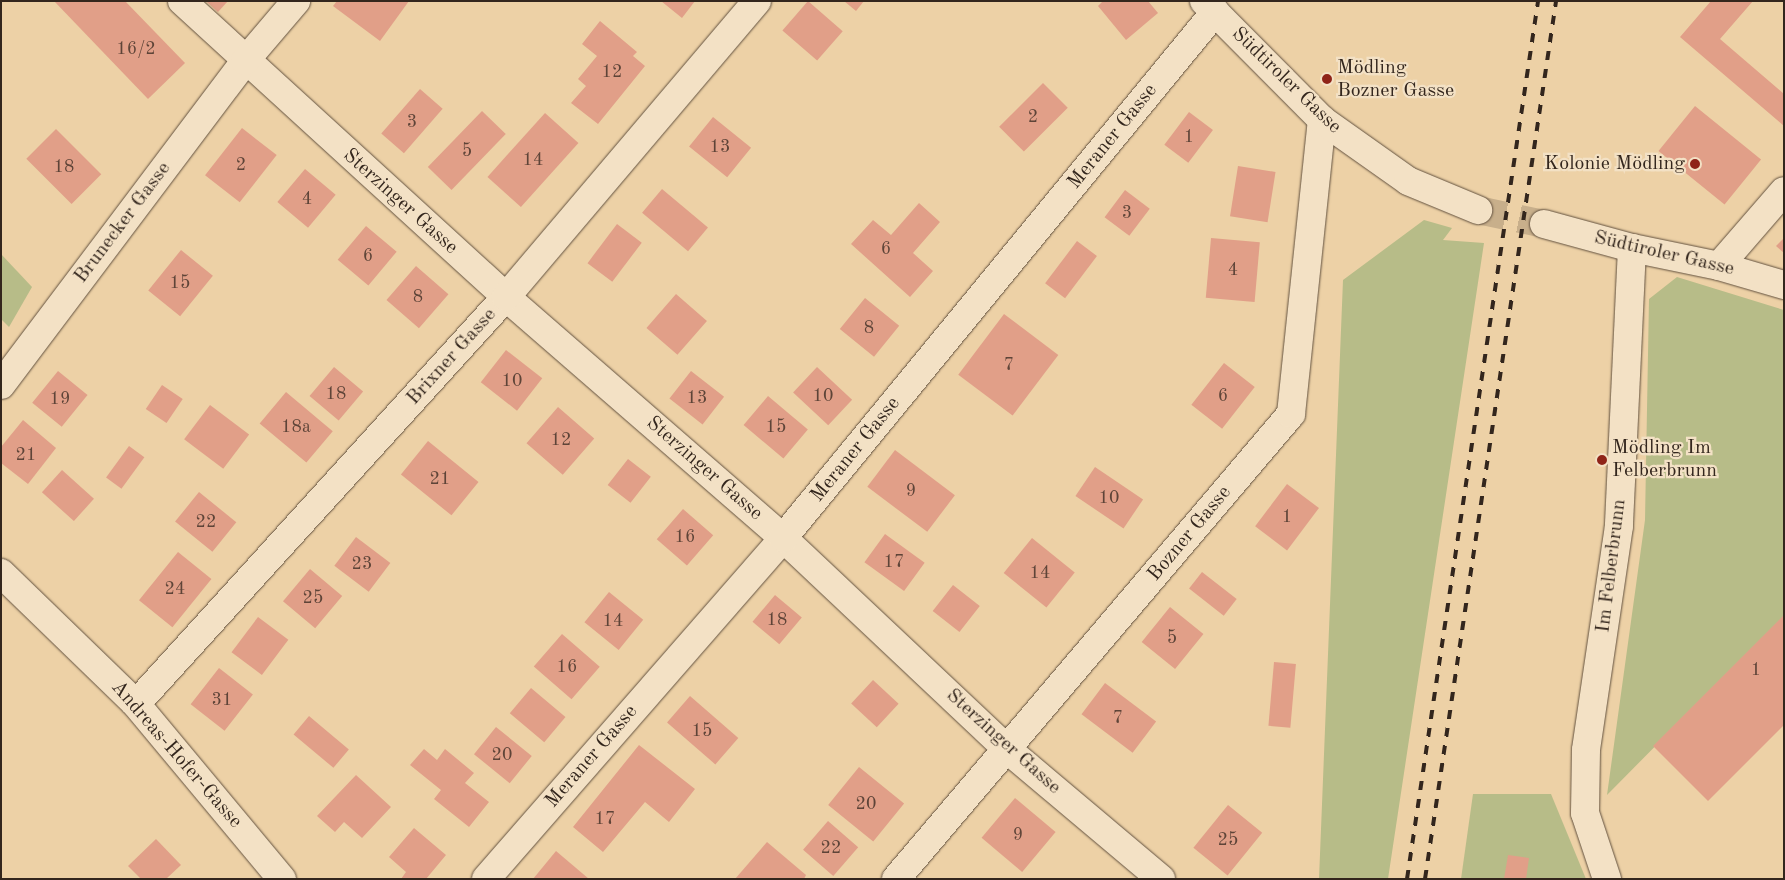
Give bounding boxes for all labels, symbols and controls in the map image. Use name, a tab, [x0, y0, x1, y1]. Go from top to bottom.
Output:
street label: Südtiroler Gasse	[1226, 23, 1346, 139]
house number: 16/2	[116, 38, 156, 60]
place label: Mödling Bozner Gasse	[1337, 56, 1454, 103]
house number: 12	[602, 61, 622, 83]
marker: Mödling Bozner Gasse	[1321, 73, 1333, 85]
street label: Meraner Gasse	[1063, 79, 1163, 195]
house number: 2	[1028, 106, 1038, 128]
house number: 3	[407, 111, 417, 133]
house number: 1	[1184, 126, 1194, 148]
house number: 13	[710, 136, 730, 158]
house number: 5	[462, 140, 472, 162]
street label: Sterzinger Gasse	[338, 144, 462, 260]
house number: 14	[523, 149, 543, 171]
place label: Kolonie Mödling	[1544, 152, 1685, 176]
house number: 2	[236, 154, 246, 176]
house number: 18	[54, 156, 74, 178]
street label: Brunecker Gasse	[70, 158, 176, 288]
marker: Kolonie Mödling	[1689, 158, 1701, 170]
house number: 4	[302, 188, 312, 210]
house number: 3	[1122, 202, 1132, 224]
street label: Südtiroler Gasse	[1591, 226, 1737, 282]
house number: 6	[881, 238, 891, 260]
house number: 6	[363, 245, 373, 267]
house number: 4	[1228, 259, 1238, 281]
house number: 15	[170, 272, 190, 294]
house number: 8	[413, 286, 423, 308]
street label: Brixner Gasse	[402, 303, 502, 411]
house number: 8	[864, 317, 874, 339]
house number: 7	[1004, 354, 1014, 376]
house number: 10	[502, 370, 522, 392]
house number: 18	[326, 383, 346, 405]
house number: 10	[813, 385, 833, 407]
house number: 6	[1218, 385, 1228, 407]
house number: 13	[687, 387, 707, 409]
house number: 19	[50, 388, 70, 410]
street label: Meraner Gasse	[806, 392, 906, 508]
street label: Sterzinger Gasse	[641, 412, 767, 526]
house number: 18a	[281, 416, 311, 438]
house number: 15	[766, 416, 786, 438]
house number: 12	[551, 429, 571, 451]
place label: Mödling Im Felberbrunn	[1612, 436, 1717, 483]
house number: 21	[16, 444, 36, 466]
marker: Mödling Im Felberbrunn	[1596, 454, 1608, 466]
house number: 21	[430, 468, 450, 490]
house number: 9	[906, 480, 916, 502]
street label: Bozner Gasse	[1143, 481, 1237, 587]
house number: 10	[1099, 487, 1119, 509]
street label: Im Felberbrunn	[1592, 498, 1632, 634]
house number: 1	[1282, 506, 1292, 528]
house number: 22	[196, 511, 216, 533]
house number: 16	[675, 526, 695, 548]
house number: 17	[884, 551, 904, 573]
house number: 23	[352, 553, 372, 575]
house number: 14	[1030, 562, 1050, 584]
house number: 24	[165, 578, 185, 600]
house number: 25	[303, 587, 323, 609]
house number: 18	[767, 609, 787, 631]
house number: 14	[603, 610, 623, 632]
house number: 5	[1167, 627, 1177, 649]
house number: 16	[557, 656, 577, 678]
house number: 1	[1751, 659, 1761, 681]
street label: Andreas-Hofer-Gasse	[105, 676, 247, 834]
street label: Sterzinger Gasse	[941, 684, 1065, 800]
house number: 31	[212, 689, 232, 711]
street label: Meraner Gasse	[541, 701, 643, 813]
house number: 7	[1113, 707, 1123, 729]
house number: 15	[692, 720, 712, 742]
house number: 20	[492, 744, 512, 766]
house number: 20	[856, 793, 876, 815]
house number: 17	[595, 808, 615, 830]
house number: 9	[1013, 824, 1023, 846]
house number: 25	[1218, 829, 1238, 851]
house number: 22	[821, 837, 841, 859]

